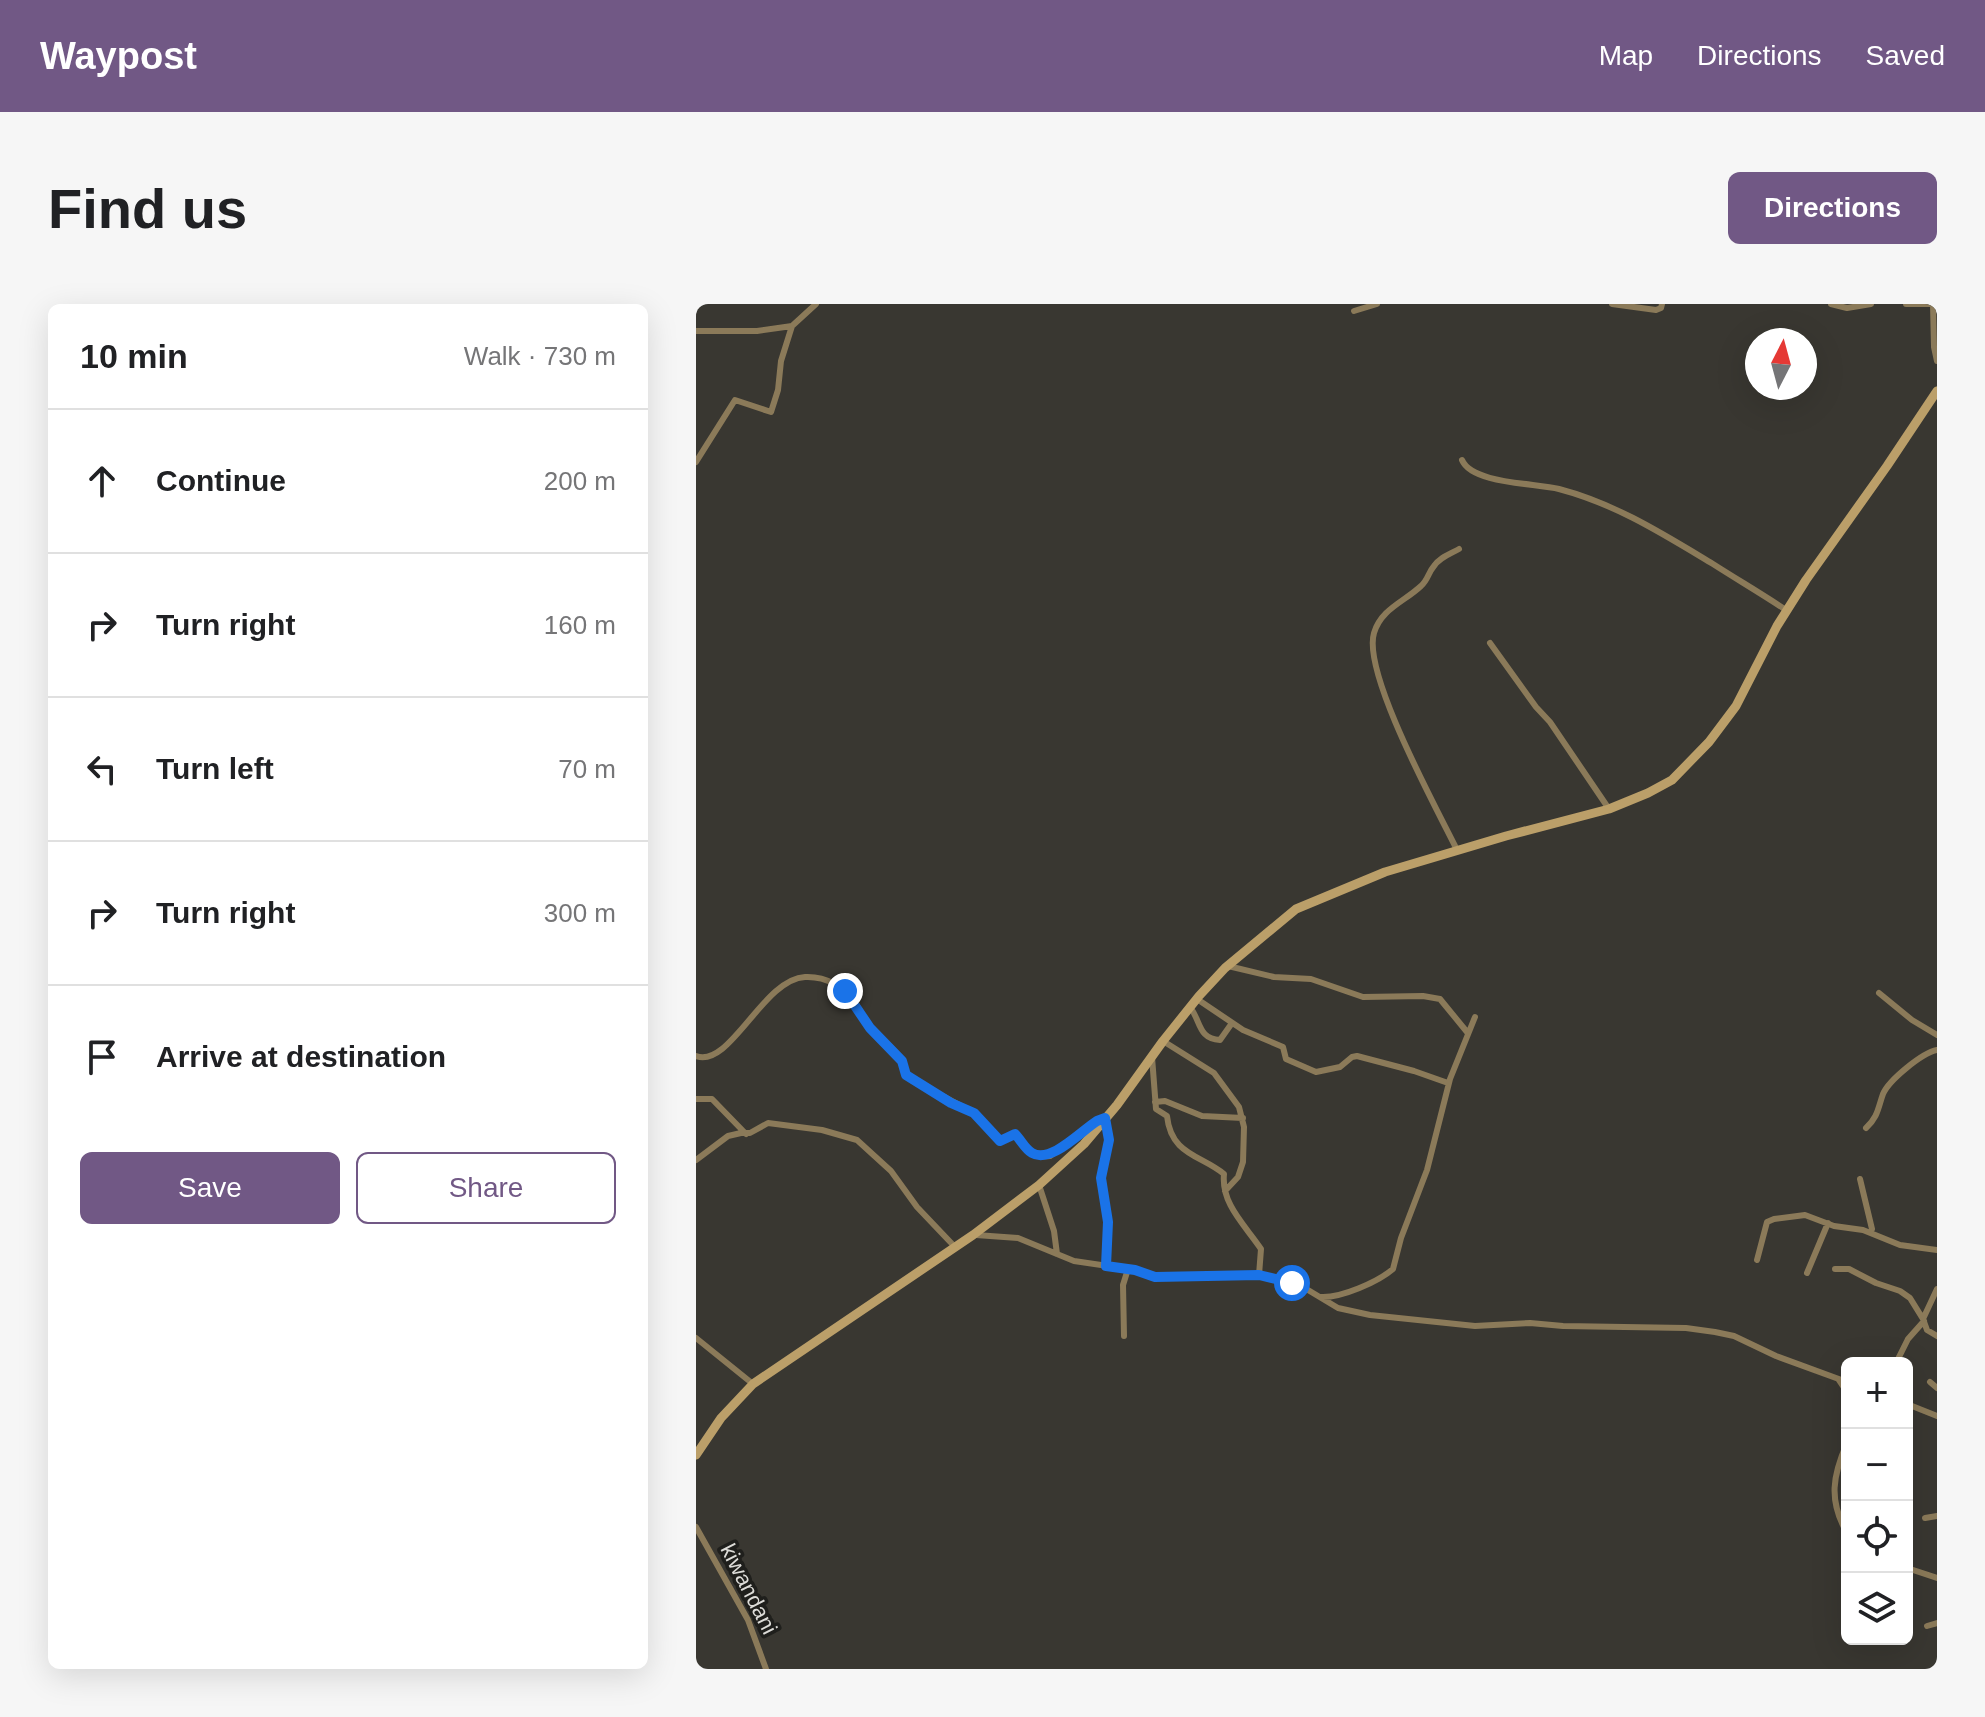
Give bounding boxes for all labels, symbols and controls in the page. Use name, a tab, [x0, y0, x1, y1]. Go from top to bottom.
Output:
text: Waypost	[40, 35, 197, 77]
text: Map	[1599, 40, 1653, 71]
text: Directions	[1697, 40, 1822, 71]
text: Saved	[1866, 40, 1945, 71]
button: Directions	[1728, 172, 1937, 244]
text: Find us	[48, 177, 247, 240]
north arrow	[1745, 328, 1817, 400]
text: 10 min	[80, 337, 188, 375]
text: Walk · 730 m	[464, 341, 616, 371]
icon: ahead	[80, 459, 124, 503]
text: Continue	[156, 464, 286, 497]
text: 200 m	[544, 466, 616, 496]
icon: right	[80, 603, 124, 647]
text: Turn right	[156, 608, 295, 641]
text: 160 m	[544, 610, 616, 640]
icon: left	[80, 747, 124, 791]
text: Turn left	[156, 752, 274, 785]
text: 70 m	[558, 754, 616, 784]
icon: right	[80, 891, 124, 935]
text: Turn right	[156, 896, 295, 929]
text: 300 m	[544, 898, 616, 928]
route end	[827, 973, 863, 1009]
icon: arrive	[80, 1035, 124, 1079]
text: Arrive at destination	[156, 1040, 446, 1073]
button: Save	[80, 1152, 340, 1224]
button: Share	[356, 1152, 616, 1224]
route start	[1274, 1265, 1310, 1301]
map controls	[1841, 1357, 1913, 1645]
button: +	[1841, 1357, 1913, 1429]
button: −	[1841, 1429, 1913, 1501]
button: locate	[1841, 1501, 1913, 1573]
street label: kiwandani	[716, 1540, 782, 1638]
button: layers	[1841, 1573, 1913, 1645]

